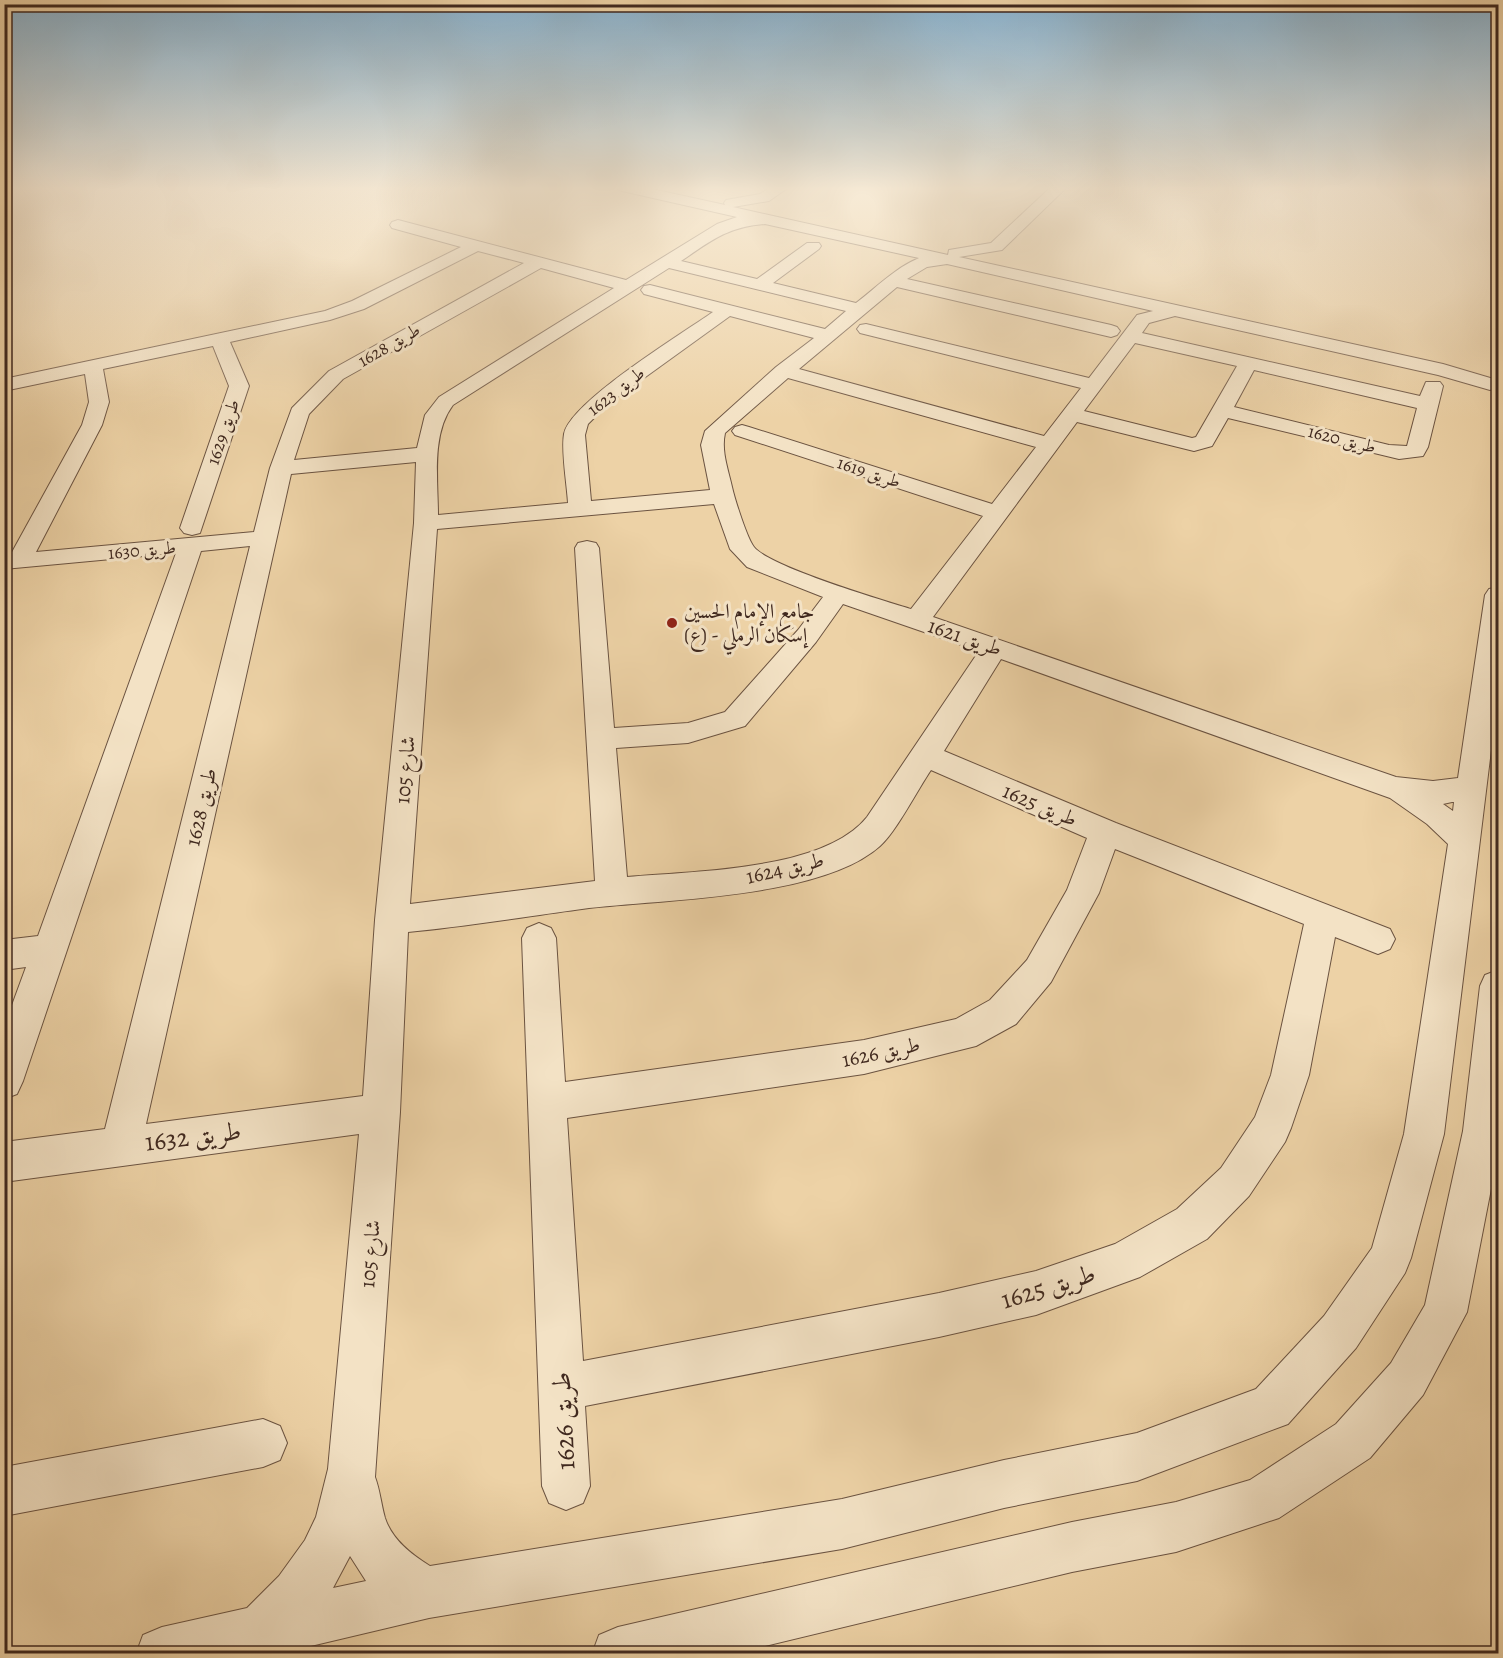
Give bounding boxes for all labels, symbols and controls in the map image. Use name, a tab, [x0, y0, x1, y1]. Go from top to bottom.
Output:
street label: طريق 1628	[353, 318, 425, 372]
street label: طريق 1623	[582, 361, 650, 421]
street label: طريق 1629	[201, 396, 245, 468]
street label: طريق 1620	[1306, 419, 1378, 459]
street label: طريق 1619	[834, 450, 904, 494]
street label: طريق 1630	[107, 535, 177, 565]
place label: جامع الإمام الحسين (ع) - إسكان الرملي	[684, 597, 815, 655]
street label: طريق 1621	[924, 611, 1006, 663]
marker: جامع الإمام الحسين (ع) - إسكان الرملي	[665, 616, 679, 630]
street label: شارع 105	[388, 735, 426, 805]
street label: طريق 1628	[178, 765, 224, 849]
street label: طريق 1625	[998, 777, 1082, 833]
street label: طريق 1624	[743, 845, 827, 891]
street label: طريق 1626	[839, 1030, 923, 1074]
street label: طريق 1632	[143, 1113, 243, 1160]
street label: شارع 105	[353, 1219, 391, 1289]
street label: طريق 1625	[997, 1256, 1100, 1317]
street label: طريق 1626	[543, 1371, 584, 1471]

